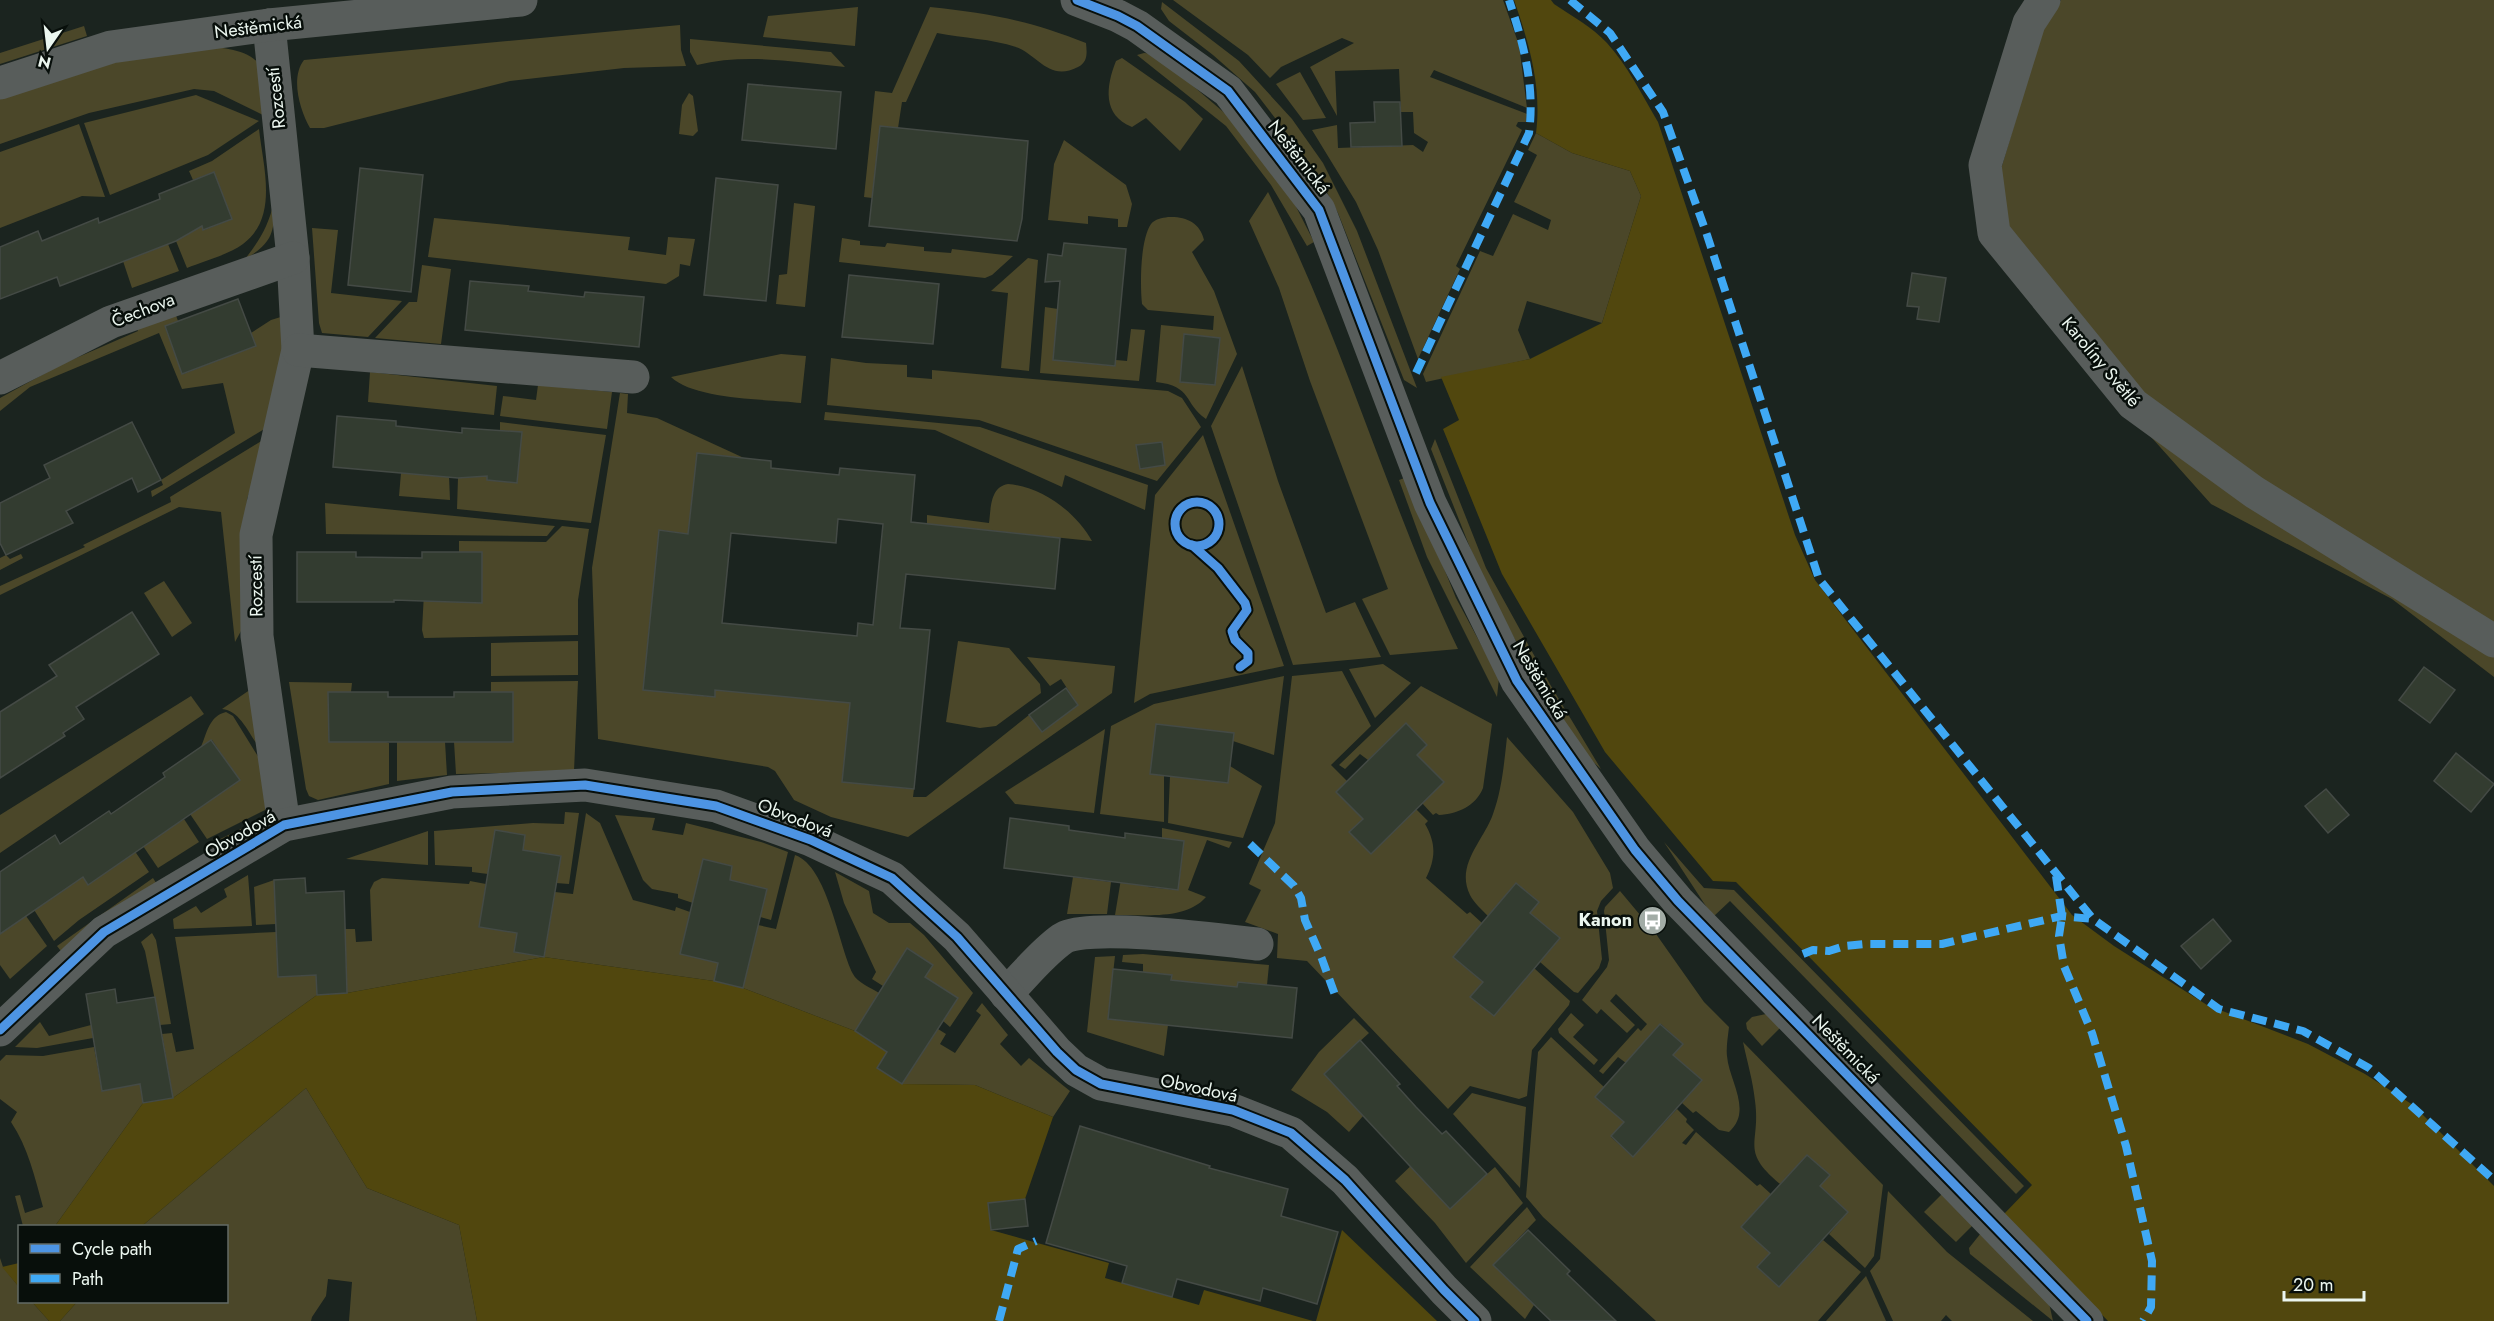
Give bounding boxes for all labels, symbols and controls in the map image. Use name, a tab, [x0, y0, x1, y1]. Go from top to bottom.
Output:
street label: Neštěmická	[213, 9, 303, 45]
north arrow	[18, 18, 78, 78]
text: N	[36, 49, 53, 75]
street label: Rozcestí	[260, 65, 292, 130]
street label: Neštěmická	[1262, 114, 1336, 200]
street label: Čechova	[108, 286, 178, 334]
street label: Karolíny Světlé	[2056, 311, 2146, 413]
street label: Rozcestí	[242, 554, 270, 617]
street label: Neštěmická	[1506, 636, 1574, 724]
street label: Obvodová	[754, 792, 836, 844]
street label: Obvodová	[200, 803, 280, 865]
bus stop icon: Kanon	[1637, 904, 1669, 936]
place label: Kanon	[1578, 907, 1632, 933]
street label: Neštěmická	[1806, 1008, 1886, 1090]
street label: Obvodová	[1158, 1067, 1240, 1109]
legend	[18, 1225, 228, 1303]
text: Cycle path	[72, 1236, 152, 1262]
scale bar	[2284, 1264, 2364, 1302]
text: Path	[72, 1266, 104, 1292]
text: 20 m	[2293, 1272, 2333, 1298]

